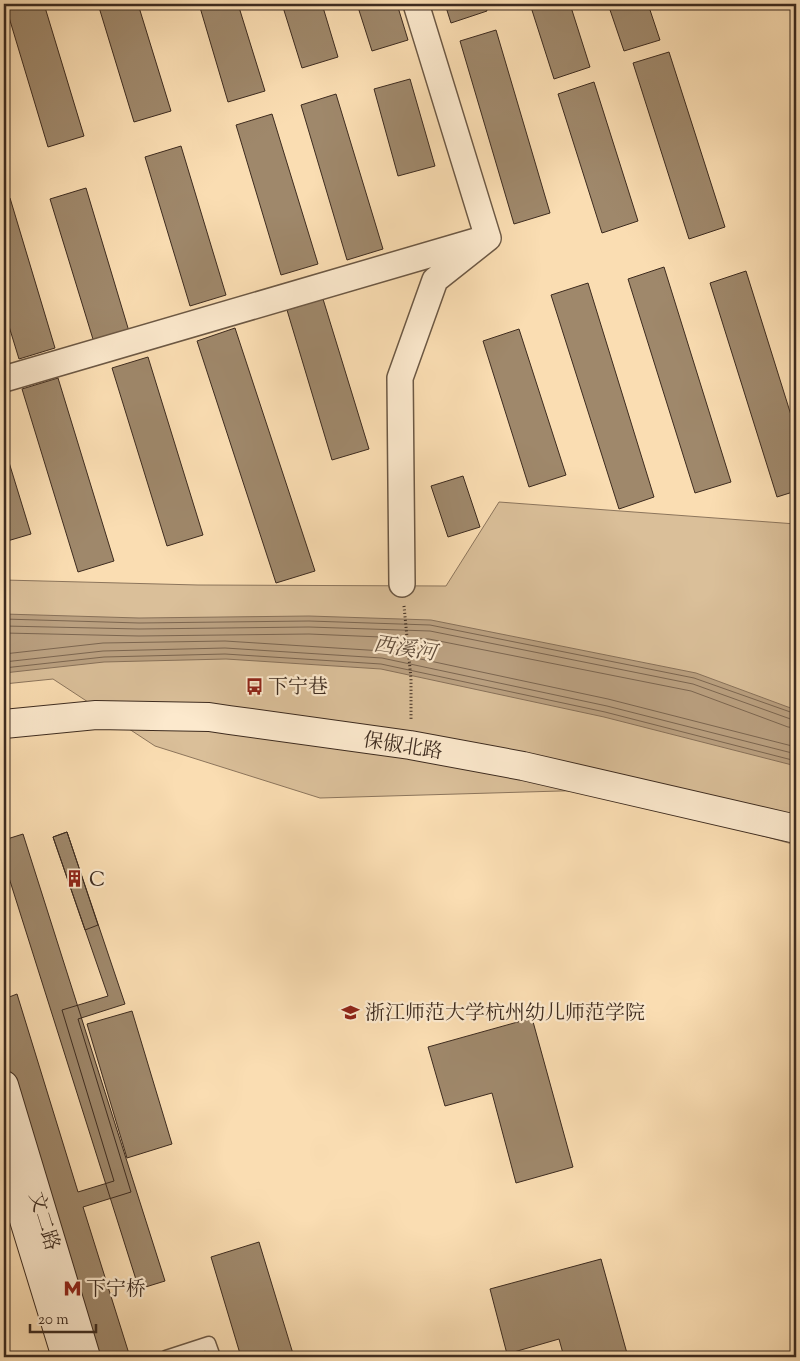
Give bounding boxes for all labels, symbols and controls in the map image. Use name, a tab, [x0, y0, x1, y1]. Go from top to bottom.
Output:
water label: 西溪河	[371, 630, 442, 670]
place label: 下宁巷	[268, 674, 328, 703]
bus stop icon: 下宁巷	[244, 676, 264, 696]
street label: 保俶北路	[361, 727, 444, 768]
place label: C	[89, 867, 105, 896]
building icon: C	[65, 869, 85, 889]
place label: 浙江师范大学杭州幼儿师范学院	[365, 1000, 645, 1029]
school or university icon: 浙江师范大学杭州幼儿师范学院	[341, 1002, 361, 1022]
street label: 文二路	[20, 1189, 65, 1255]
place label: 下宁桥	[86, 1276, 146, 1305]
metro station icon: 下宁桥	[62, 1278, 82, 1298]
scale bar	[30, 1301, 96, 1333]
text: 20 m	[38, 1310, 69, 1331]

